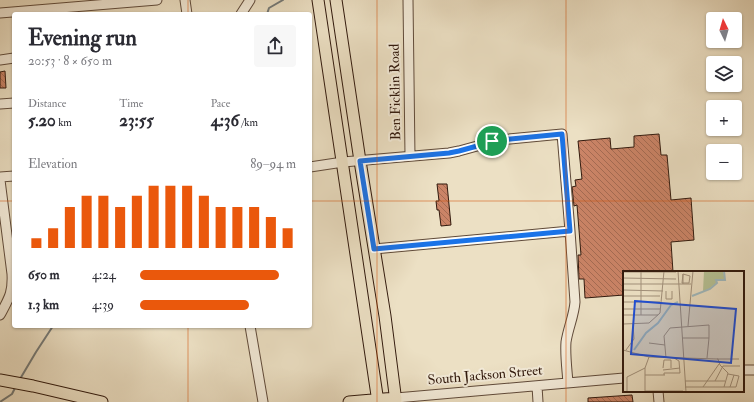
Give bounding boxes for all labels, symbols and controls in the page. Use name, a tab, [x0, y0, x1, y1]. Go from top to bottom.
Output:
north arrow	[706, 12, 742, 48]
map controls	[706, 12, 742, 180]
text: Evening run	[28, 24, 137, 52]
button: share	[254, 25, 296, 67]
street label: Ben Ficklin Road	[386, 43, 404, 140]
text: 20:53 · 8 × 650 m	[28, 53, 112, 69]
button: layers	[706, 56, 742, 92]
text: Distance	[28, 97, 66, 110]
text: Time	[119, 97, 143, 110]
text: Pace	[211, 97, 230, 110]
button: +	[706, 100, 742, 136]
text: 5.20	[28, 110, 56, 131]
text: 23:55	[119, 110, 154, 131]
text: 4:36	[211, 110, 239, 131]
text: km	[56, 116, 72, 129]
text: /km	[239, 116, 258, 129]
pin	[475, 124, 509, 158]
icon: arrive	[481, 130, 503, 152]
button: −	[706, 144, 742, 180]
text: Elevation	[28, 156, 78, 172]
text: 89–94 m	[250, 156, 296, 172]
text: 650 m	[28, 267, 60, 283]
text: 4:24	[92, 267, 116, 283]
inset map	[623, 271, 744, 392]
text: 1.3 km	[28, 297, 59, 313]
text: 4:39	[92, 297, 114, 313]
street label: South Jackson Street	[427, 361, 544, 388]

